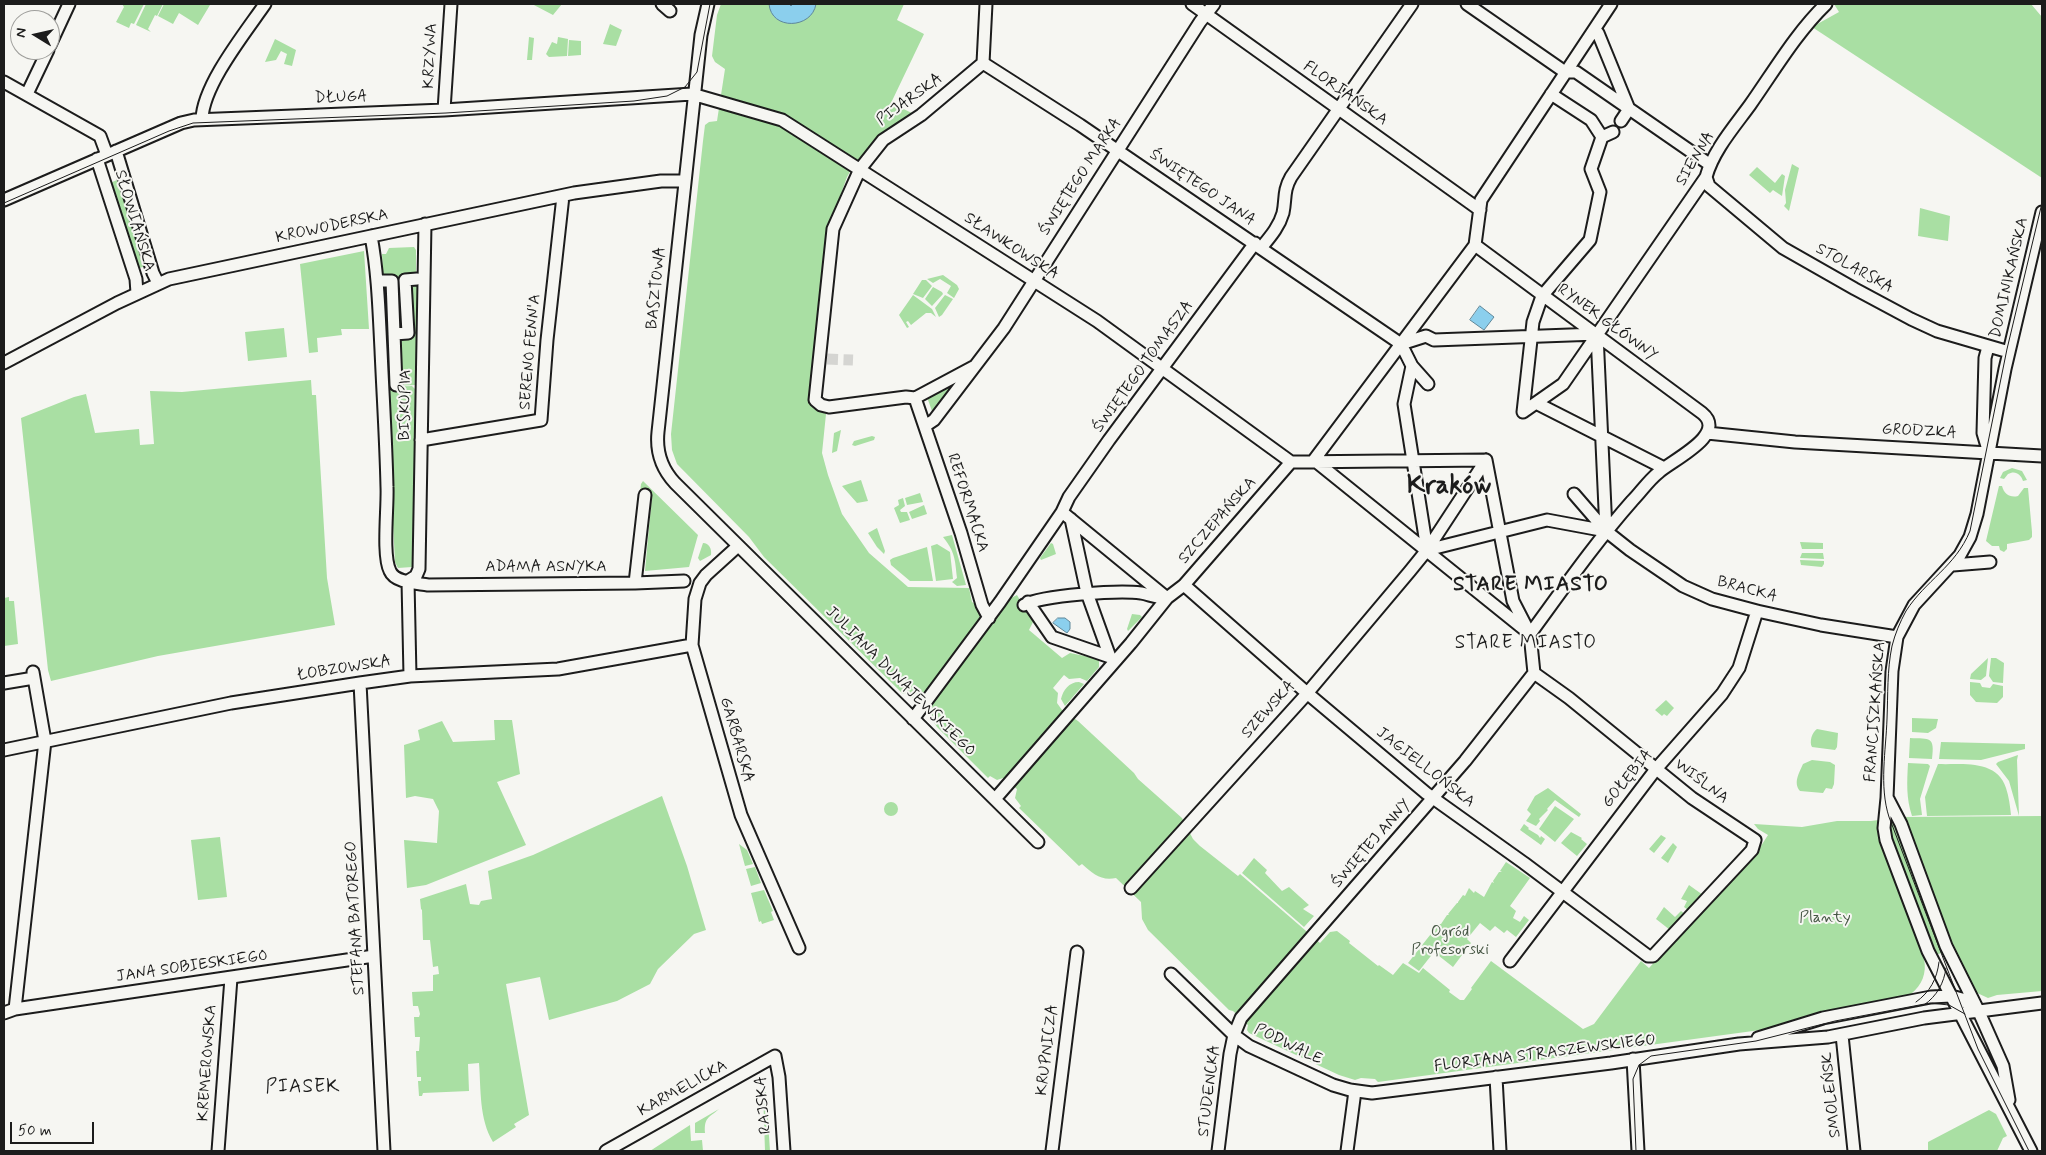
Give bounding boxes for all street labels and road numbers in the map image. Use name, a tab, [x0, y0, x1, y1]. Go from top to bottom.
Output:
street label: KRZYWA	[420, 23, 442, 89]
street label: FLORIAŃSKA	[1299, 58, 1391, 130]
street label: PIJARSKA	[873, 70, 947, 130]
street label: DŁUGA	[314, 87, 368, 109]
street label: ŚWIĘTEGO MARKA	[1036, 115, 1126, 239]
street label: SIENNA	[1672, 128, 1720, 190]
street label: ŚWIĘTEGO JANA	[1145, 145, 1259, 231]
street label: SŁOWIAŃSKA	[109, 168, 159, 274]
street label: KROWODERSKA	[274, 206, 390, 248]
street label: SŁAWKOWSKA	[960, 209, 1062, 285]
street label: DOMINIKAŃSKA	[1987, 216, 2033, 340]
street label: STOLARSKA	[1812, 240, 1896, 298]
street label: BASZTOWA	[643, 246, 671, 330]
street label: RYNEK GŁÓWNY	[1553, 280, 1661, 366]
street label: SERENO FENN'A	[516, 293, 546, 411]
street label: ŚWIĘTEGO TOMASZA	[1090, 297, 1198, 437]
street label: BISKUPIA	[396, 369, 416, 441]
street label: GRODZKA	[1881, 420, 1957, 444]
street label: REFORMACKA	[942, 451, 992, 555]
street label: SZCZEPAŃSKA	[1175, 474, 1261, 568]
street label: ADAMA ASNYKA	[485, 558, 607, 578]
street label: BRACKA	[1715, 573, 1779, 607]
street label: JULIANA DUNAJEWSKIEGO	[821, 603, 979, 761]
street label: FRANCISZKAŃSKA	[1862, 641, 1890, 783]
street label: ŁOBZOWSKA	[295, 652, 393, 686]
street label: SZEWSKA	[1238, 677, 1300, 743]
street label: GARBARSKA	[715, 695, 757, 785]
street label: JAGIELLOŃSKA	[1372, 724, 1478, 812]
street label: GOŁĘBIA	[1599, 746, 1657, 812]
street label: WIŚLNA	[1670, 755, 1732, 809]
street label: ŚWIĘTEJ ANNY	[1328, 796, 1416, 892]
street label: STEFANA BATOREGO	[342, 840, 370, 996]
street label: JANA SOBIESKIEGO	[115, 947, 269, 987]
street label: KRUPNICZA	[1033, 1003, 1063, 1097]
street label: KREMEROWSKA	[194, 1004, 222, 1122]
street label: PODWALE	[1251, 1020, 1325, 1070]
street label: FLORIANA STRASZEWSKIEGO	[1433, 1031, 1657, 1077]
street label: STUDENCKA	[1195, 1044, 1225, 1138]
street label: SMOLEŃSK	[1818, 1051, 1846, 1139]
street label: KARMELICKA	[635, 1057, 731, 1121]
street label: RAJSKA	[752, 1075, 776, 1135]

